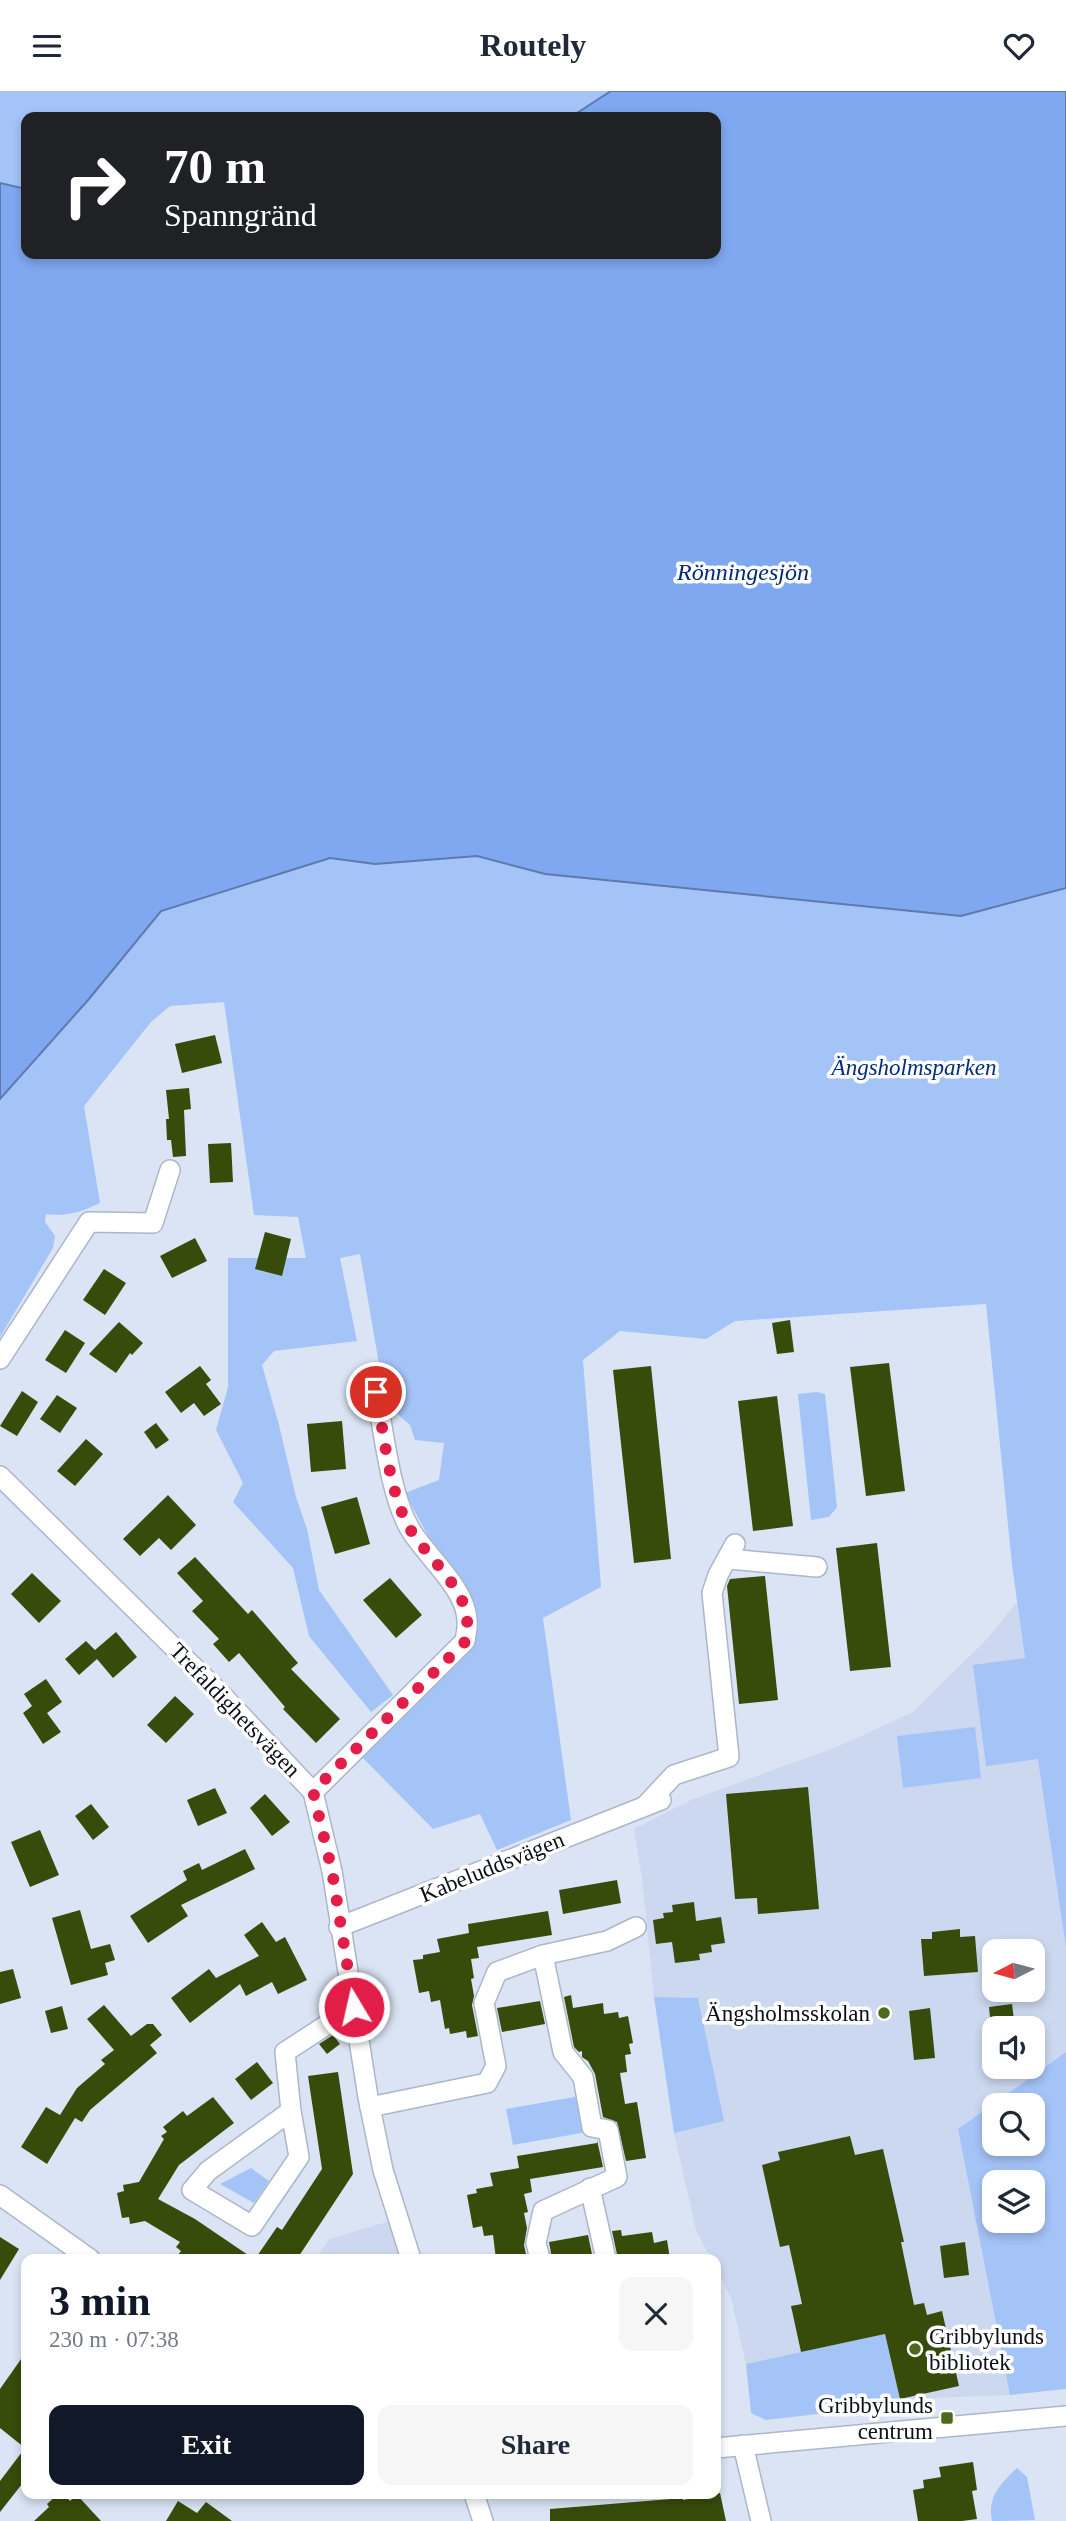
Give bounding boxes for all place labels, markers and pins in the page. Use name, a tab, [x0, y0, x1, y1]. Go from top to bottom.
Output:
pin	[346, 1362, 406, 1422]
place label: Ängsholmsskolan	[705, 2001, 870, 2026]
marker: Ängsholmsskolan	[876, 2005, 892, 2021]
place label: Gribbylunds bibliotek	[929, 2324, 1044, 2375]
marker: Gribbylunds bibliotek	[907, 2341, 923, 2357]
place label: Gribbylunds centrum	[818, 2393, 933, 2444]
marker: Gribbylunds centrum	[939, 2410, 955, 2426]

